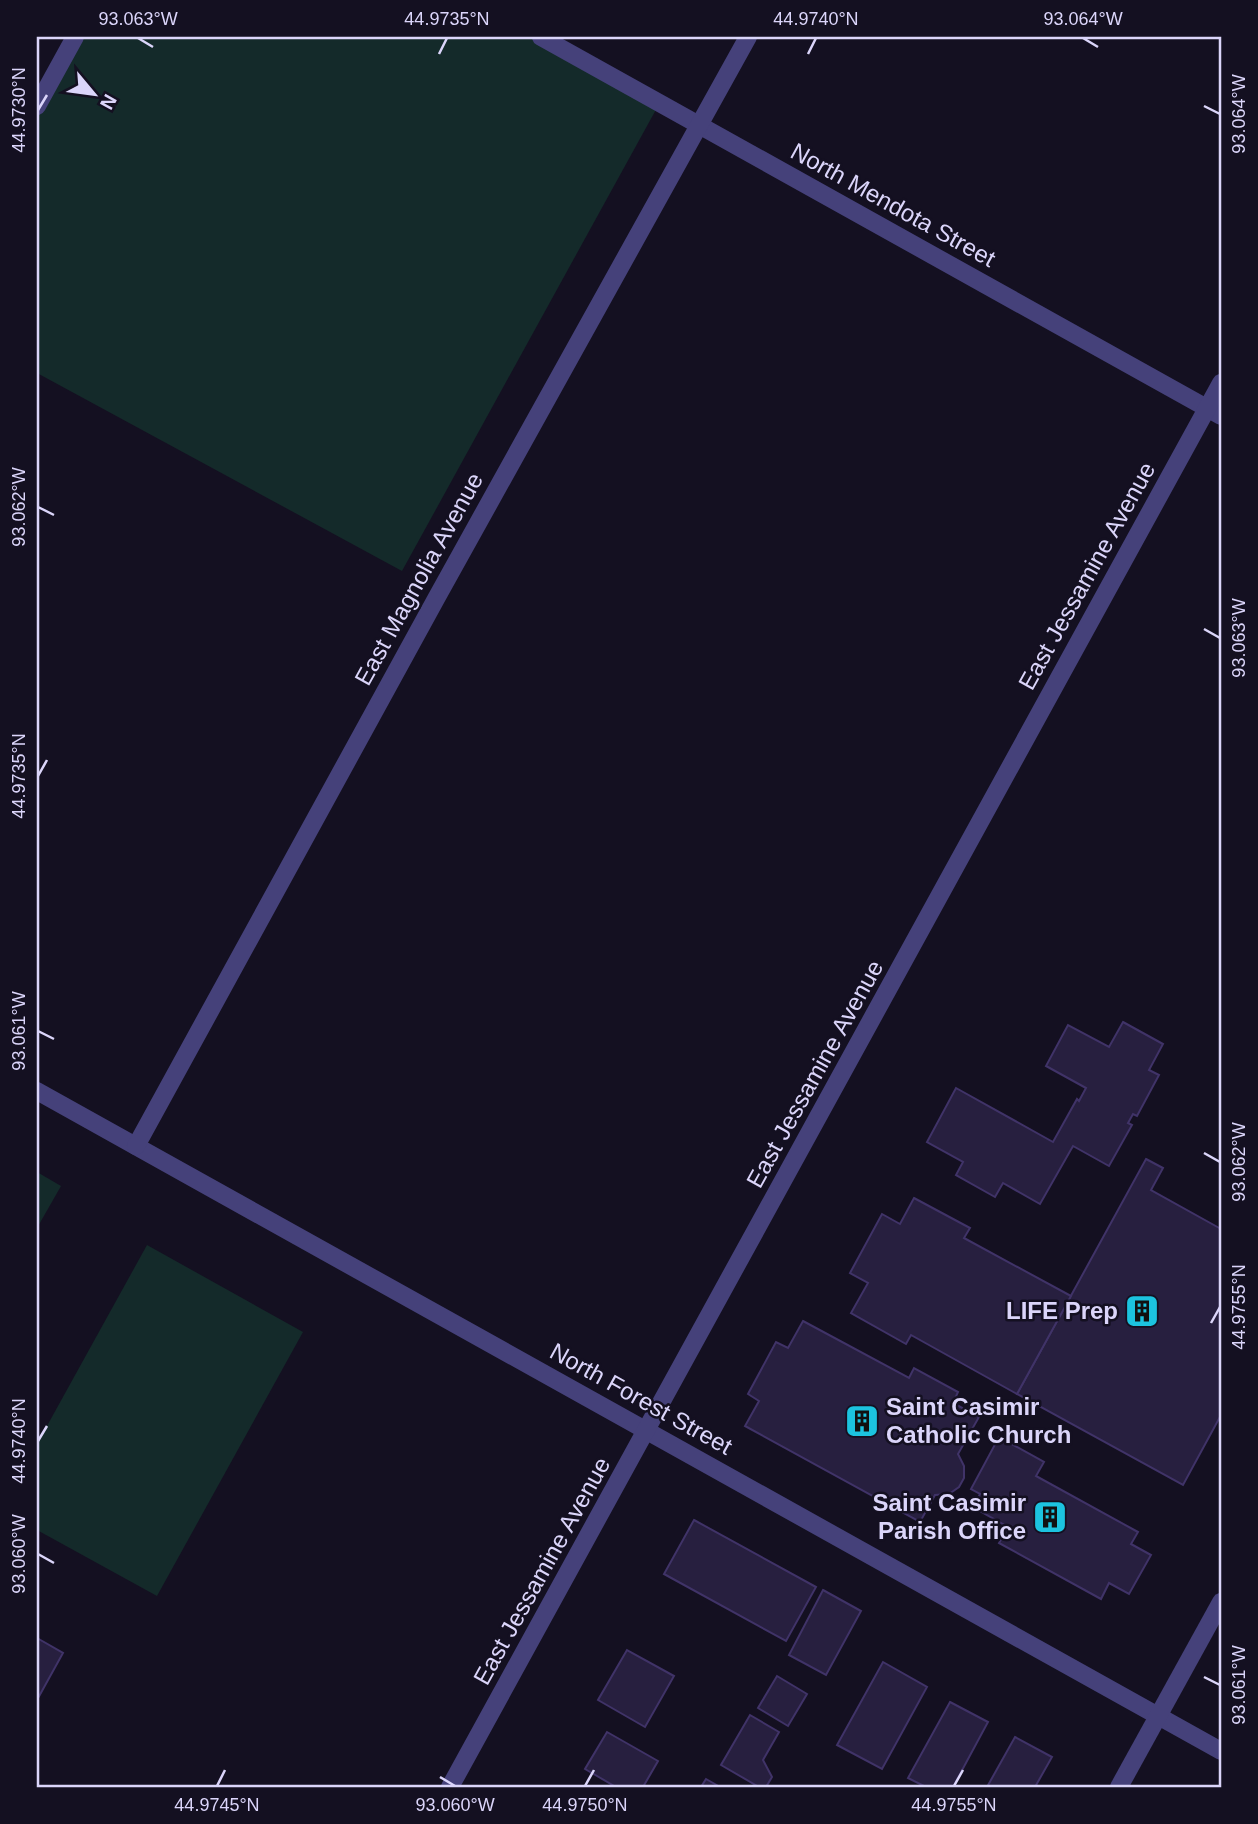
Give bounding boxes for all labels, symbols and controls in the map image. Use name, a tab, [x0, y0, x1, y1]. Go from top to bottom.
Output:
text: 93.063°W	[98, 9, 178, 29]
text: 44.9735°N	[404, 9, 490, 29]
text: 44.9740°N	[773, 9, 859, 29]
text: 93.064°W	[1043, 9, 1123, 29]
north arrow	[60, 60, 130, 130]
text: 44.9730°N	[9, 67, 29, 153]
text: 93.064°W	[1229, 74, 1249, 154]
text: N	[96, 91, 121, 113]
street label: North Mendota Street	[786, 137, 1000, 272]
street label: East Jessamine Avenue	[1013, 457, 1160, 694]
text: 93.062°W	[9, 467, 29, 547]
street label: East Magnolia Avenue	[349, 468, 488, 690]
text: 93.063°W	[1229, 598, 1249, 678]
text: 44.9735°N	[9, 733, 29, 819]
street label: East Jessamine Avenue	[741, 955, 888, 1192]
text: 93.061°W	[9, 991, 29, 1071]
text: 93.062°W	[1229, 1122, 1249, 1202]
text: 44.9755°N	[1229, 1264, 1249, 1350]
building icon: LIFE Prep	[1123, 1292, 1161, 1330]
place label: LIFE Prep	[1006, 1297, 1118, 1324]
street label: North Forest Street	[545, 1337, 737, 1460]
place label: Saint Casimir Catholic Church	[886, 1393, 1071, 1448]
text: 44.9740°N	[9, 1398, 29, 1484]
building icon: Saint Casimir Catholic Church	[843, 1402, 881, 1440]
street label: East Jessamine Avenue	[468, 1452, 615, 1689]
place label: Saint Casimir Parish Office	[873, 1489, 1026, 1544]
building icon: Saint Casimir Parish Office	[1031, 1498, 1069, 1536]
text: 93.060°W	[9, 1514, 29, 1594]
text: 93.061°W	[1229, 1645, 1249, 1725]
text: 44.9745°N	[174, 1795, 260, 1815]
text: 93.060°W	[415, 1795, 495, 1815]
text: 44.9750°N	[542, 1795, 628, 1815]
text: 44.9755°N	[911, 1795, 997, 1815]

